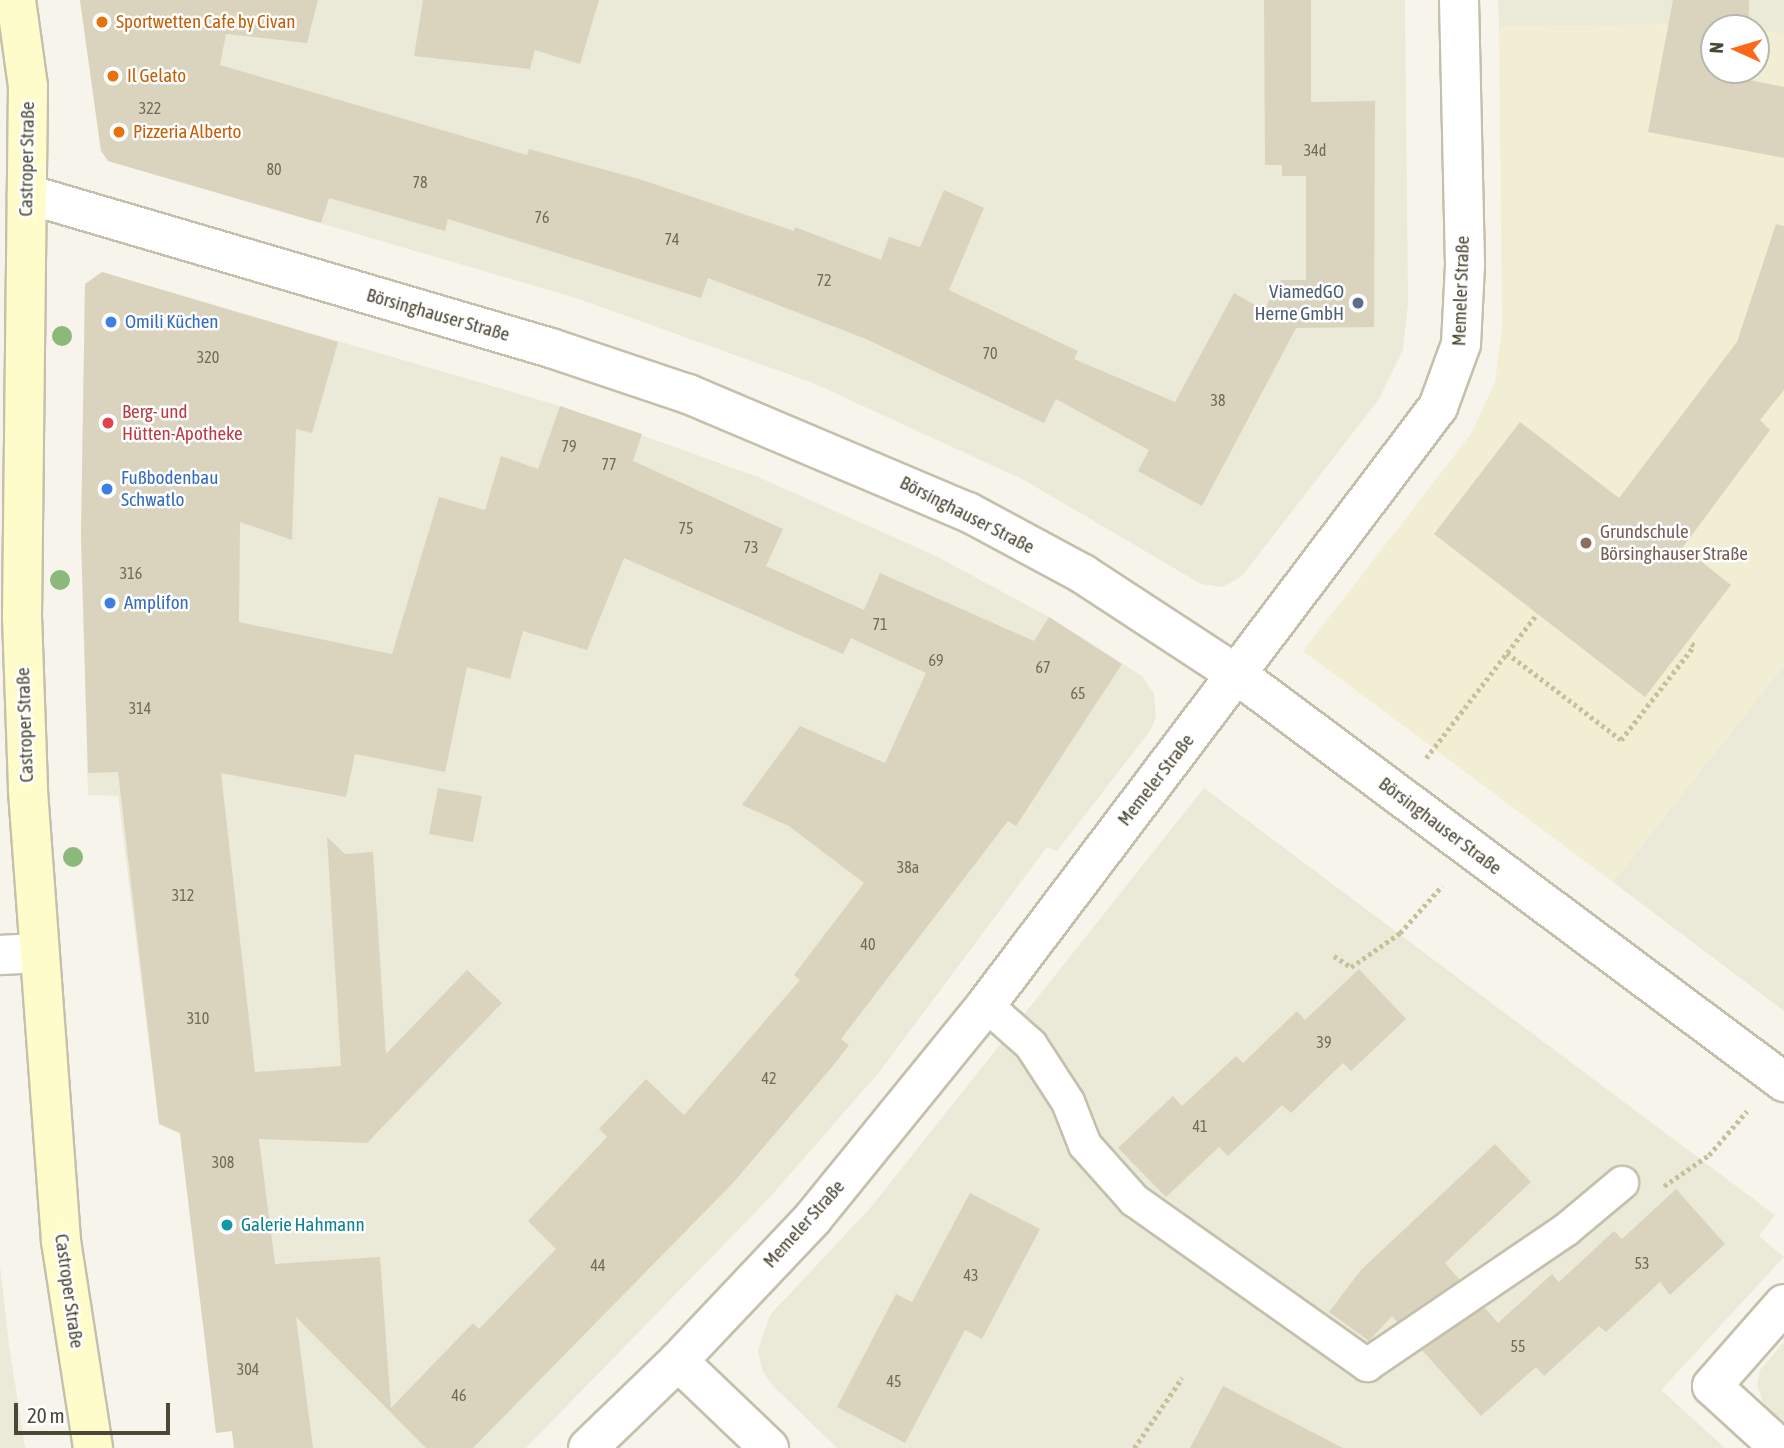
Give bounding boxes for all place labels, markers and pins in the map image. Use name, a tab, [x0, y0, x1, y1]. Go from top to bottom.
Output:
place label: Sportwetten Cafe by Civan	[116, 11, 295, 33]
marker: Sportwetten Cafe by Civan	[94, 14, 110, 30]
place label: Il Gelato	[127, 65, 186, 87]
marker: Il Gelato	[105, 68, 121, 84]
place label: Pizzeria Alberto	[133, 121, 241, 143]
marker: Pizzeria Alberto	[111, 124, 127, 140]
place label: ViamedGO Herne GmbH	[1254, 281, 1344, 325]
marker: ViamedGO Herne GmbH	[1350, 295, 1366, 311]
place label: Omili Küchen	[125, 311, 219, 333]
marker: Omili Küchen	[103, 314, 119, 330]
place label: Berg- und Hütten-Apotheke	[122, 401, 243, 445]
marker: Berg- und Hütten-Apotheke	[100, 415, 116, 431]
place label: Fußbodenbau Schwatlo	[121, 467, 218, 511]
marker: Fußbodenbau Schwatlo	[99, 481, 115, 497]
place label: Grundschule Börsinghauser Straße	[1600, 521, 1748, 565]
marker: Grundschule Börsinghauser Straße	[1578, 535, 1594, 551]
place label: Amplifon	[124, 592, 189, 614]
marker: Amplifon	[102, 595, 118, 611]
place label: Galerie Hahmann	[241, 1214, 365, 1236]
marker: Galerie Hahmann	[219, 1217, 235, 1233]

